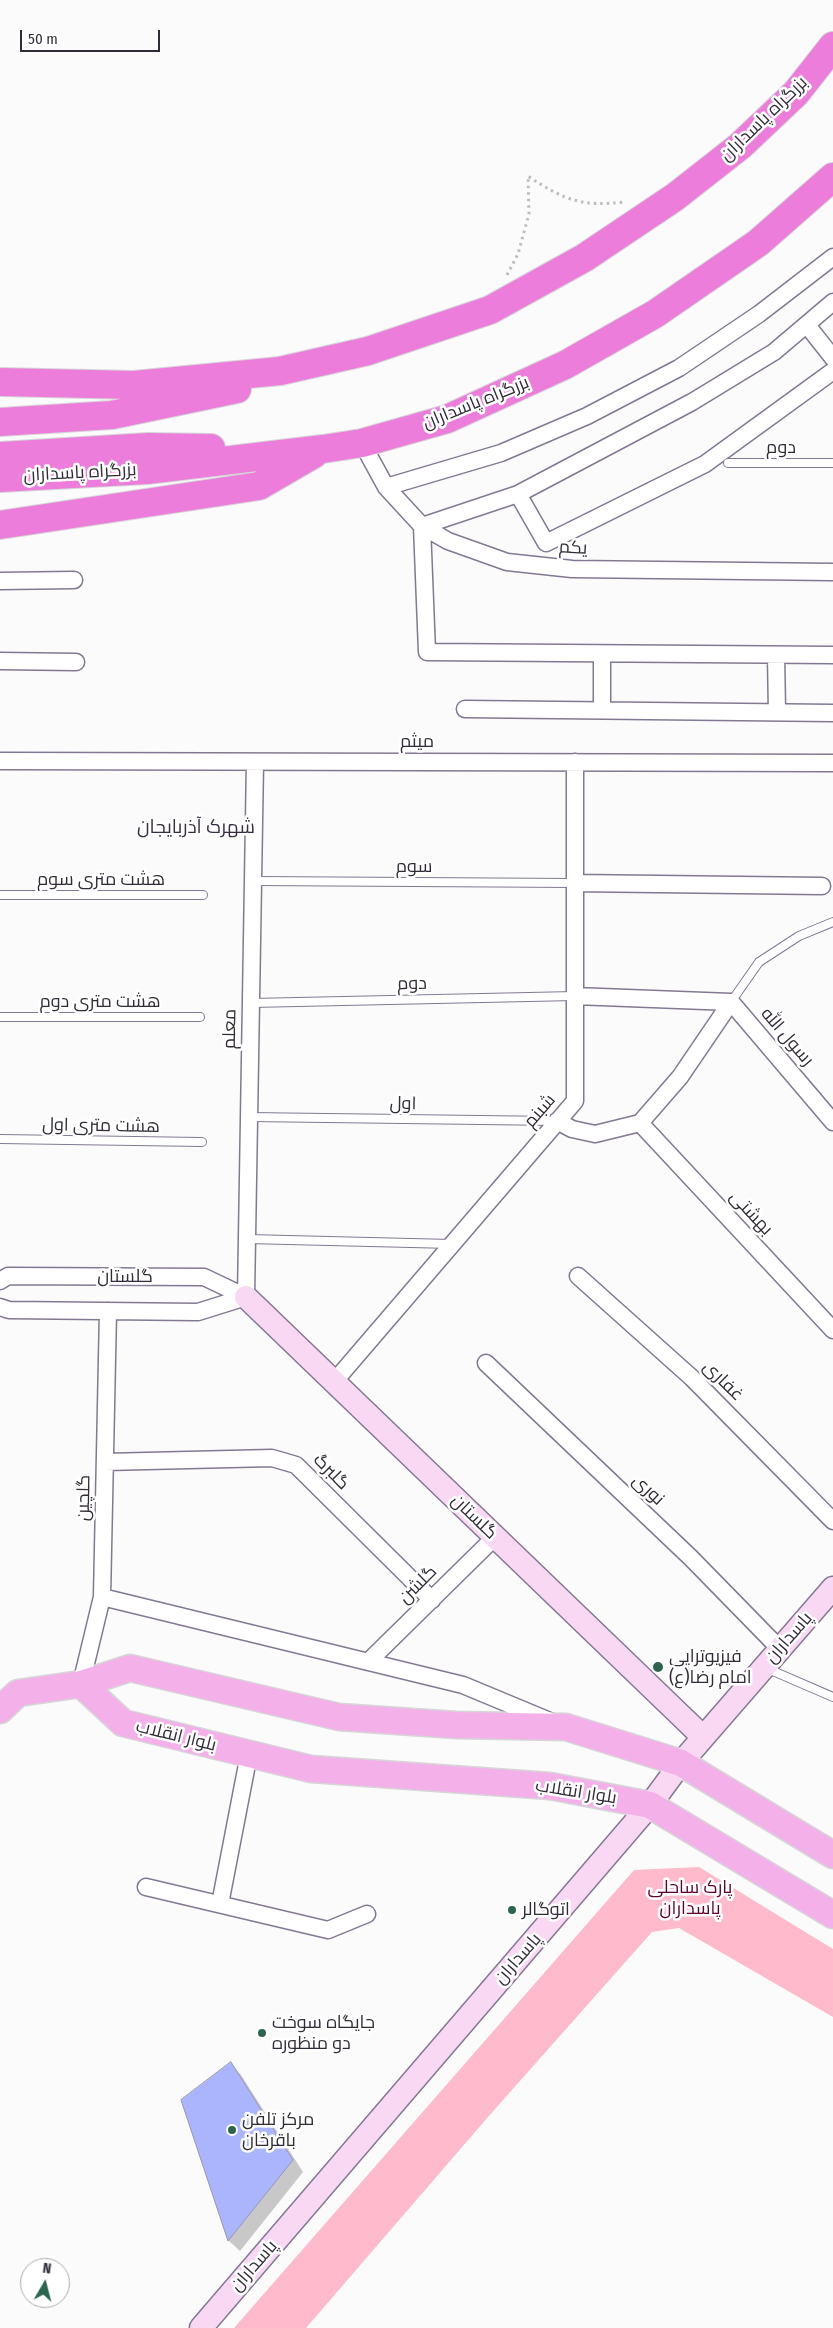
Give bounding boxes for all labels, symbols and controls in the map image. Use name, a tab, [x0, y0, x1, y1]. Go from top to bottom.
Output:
scale bar	[22, 20, 162, 52]
text: 50 m	[28, 30, 58, 48]
street label: بزرگراه پاسداران	[716, 72, 812, 166]
street label: بزرگراه پاسداران	[420, 372, 532, 434]
street label: دوم	[766, 437, 796, 459]
street label: بزرگراه پاسداران	[23, 459, 137, 487]
street label: یکم	[558, 536, 588, 560]
street label: میثم	[400, 731, 434, 753]
district label: شهرک آذربایجان	[137, 817, 255, 839]
street label: سوم	[396, 856, 432, 878]
street label: هشت متری سوم	[37, 869, 165, 891]
street label: دوم	[397, 973, 427, 995]
street label: هشت متری دوم	[39, 991, 161, 1013]
street label: رسول الله	[756, 1003, 818, 1071]
street label: معلم	[219, 1009, 241, 1049]
street label: شبنم	[520, 1090, 560, 1132]
street label: اول	[389, 1093, 417, 1115]
street label: هشت متری اول	[42, 1114, 160, 1138]
street label: بهشتی	[725, 1186, 777, 1240]
street label: گلستان	[97, 1266, 153, 1288]
street label: غفاری	[698, 1356, 748, 1406]
street label: گلبرگ	[308, 1449, 354, 1495]
street label: نوری	[627, 1470, 669, 1510]
street label: گلچین	[73, 1475, 95, 1521]
street label: گلستان	[446, 1490, 502, 1544]
street label: گلشن	[394, 1561, 442, 1609]
street label: پاسداران	[761, 1608, 817, 1668]
place label: فیزیوتراپی امام رضا(ع)	[669, 1646, 752, 1688]
marker: فیزیوتراپی امام رضا(ع)	[651, 1660, 665, 1674]
street label: بلوار انقلاب	[134, 1716, 218, 1756]
street label: بلوار انقلاب	[534, 1775, 618, 1809]
park label: پارک ساحلی پاسداران	[648, 1877, 732, 1920]
place label: اتوگالر	[522, 1899, 570, 1921]
marker: اتوگالر	[506, 1904, 518, 1916]
street label: پاسداران	[490, 1929, 546, 1989]
place label: جایگاه سوخت دو منظوره	[272, 2012, 375, 2054]
marker: جایگاه سوخت دو منظوره	[256, 2027, 268, 2039]
place label: مرکز تلفن باقرخان	[242, 2109, 314, 2152]
marker: مرکز تلفن باقرخان	[226, 2124, 238, 2136]
street label: پاسداران	[226, 2236, 282, 2296]
north arrow	[20, 2258, 70, 2308]
text: N	[42, 2260, 52, 2278]

